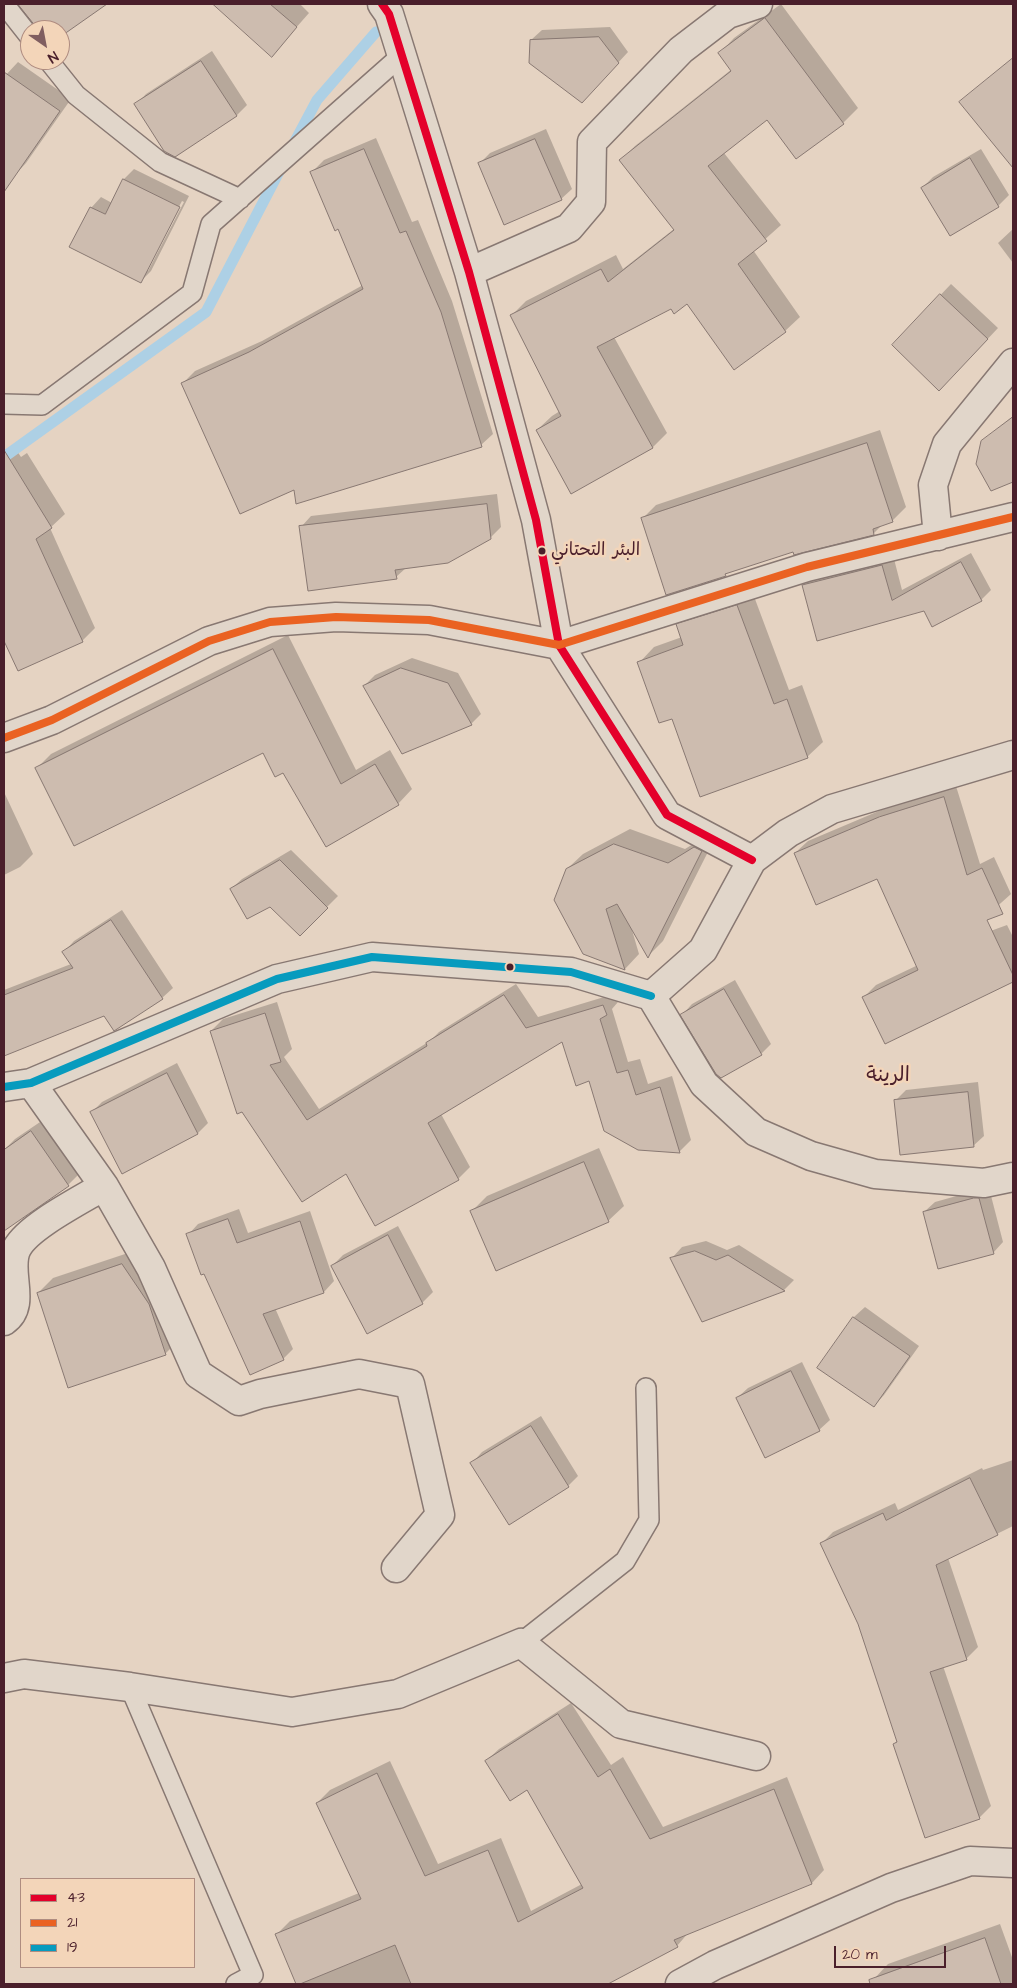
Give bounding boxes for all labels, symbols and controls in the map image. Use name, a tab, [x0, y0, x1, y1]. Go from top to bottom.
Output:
north arrow	[20, 20, 70, 70]
text: N	[43, 46, 62, 68]
place label: البئر التحتاني	[551, 540, 640, 562]
marker: البئر التحتاني	[537, 546, 547, 556]
unlabelled marker	[505, 962, 515, 972]
district label: الرينة	[866, 1064, 910, 1090]
legend	[20, 1878, 195, 1968]
text: 43	[67, 1887, 85, 1908]
text: 21	[67, 1912, 78, 1933]
scale bar	[837, 1936, 950, 1968]
text: 19	[67, 1937, 77, 1958]
text: 20 m	[842, 1944, 878, 1965]

